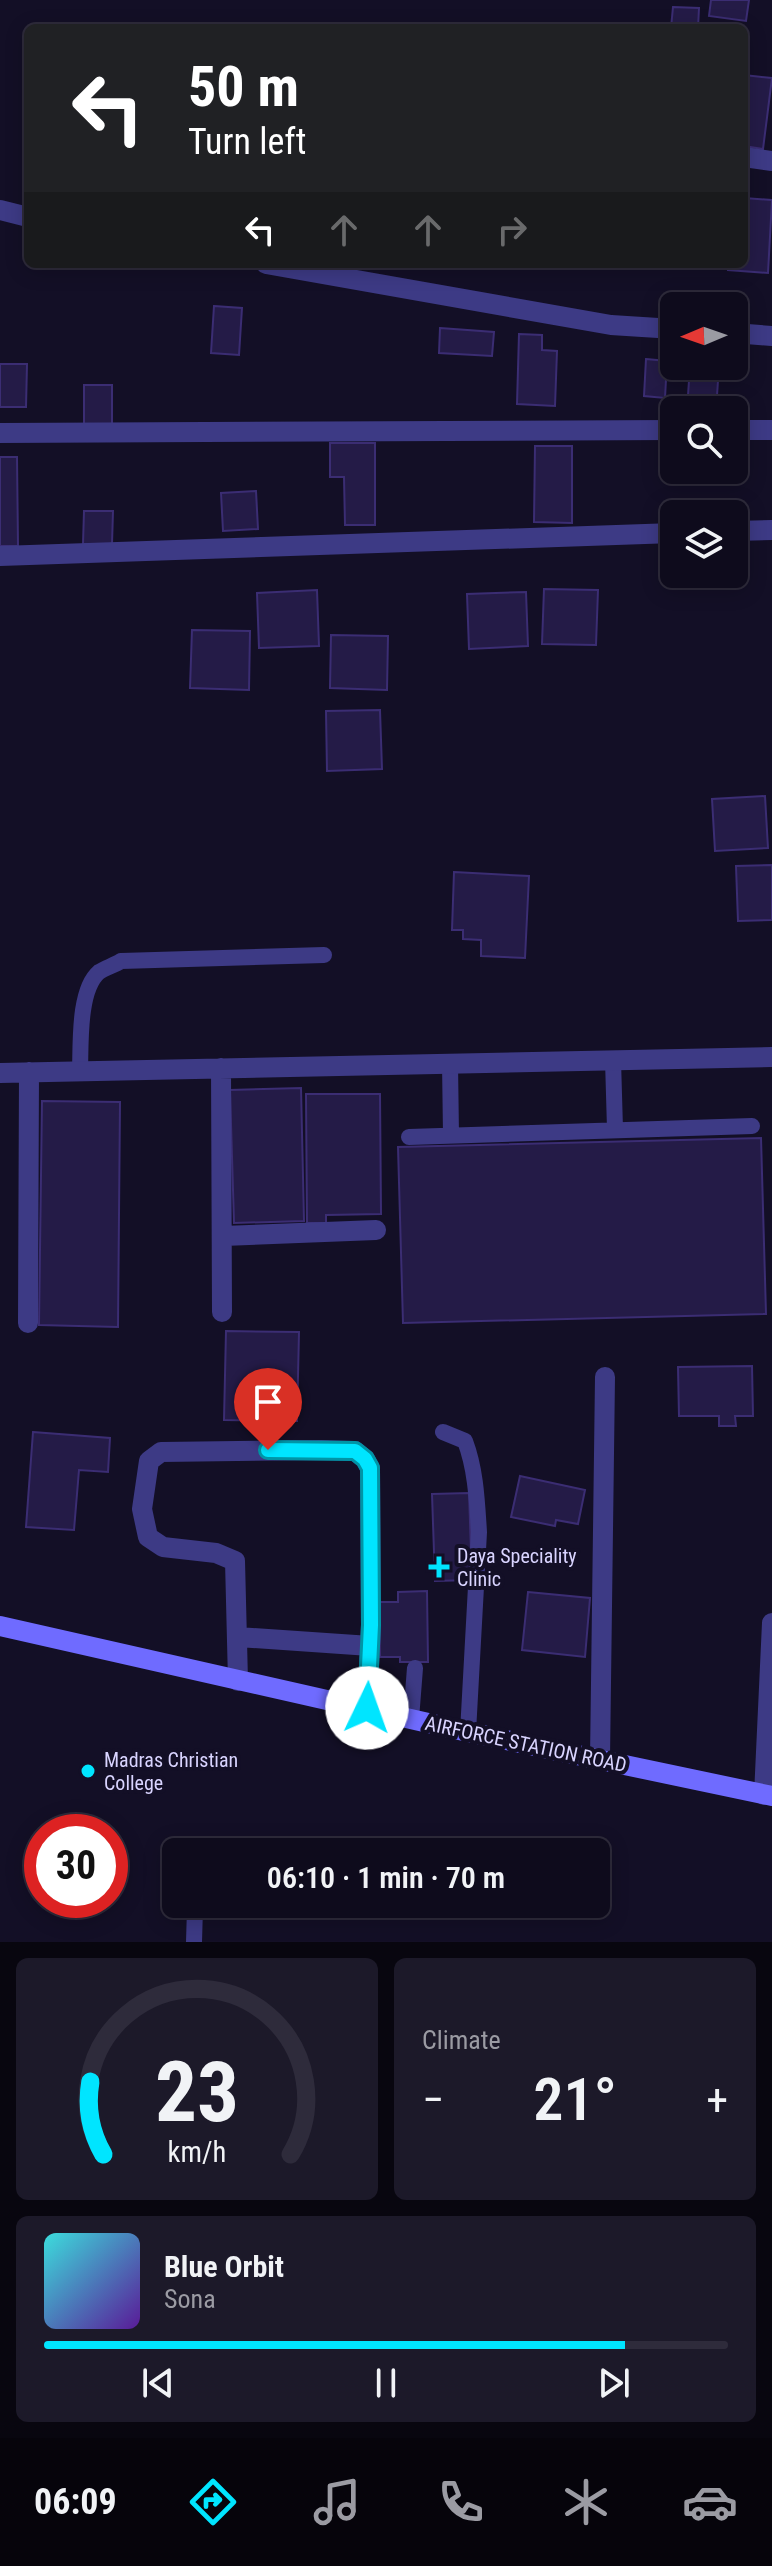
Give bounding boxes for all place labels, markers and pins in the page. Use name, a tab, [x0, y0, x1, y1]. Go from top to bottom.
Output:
pin	[234, 1368, 302, 1450]
place label: Daya Speciality Clinic	[457, 1544, 577, 1591]
marker: Daya Speciality Clinic	[428, 1556, 450, 1578]
place label: Madras Christian College	[104, 1748, 238, 1795]
marker: Madras Christian College	[79, 1762, 97, 1780]

